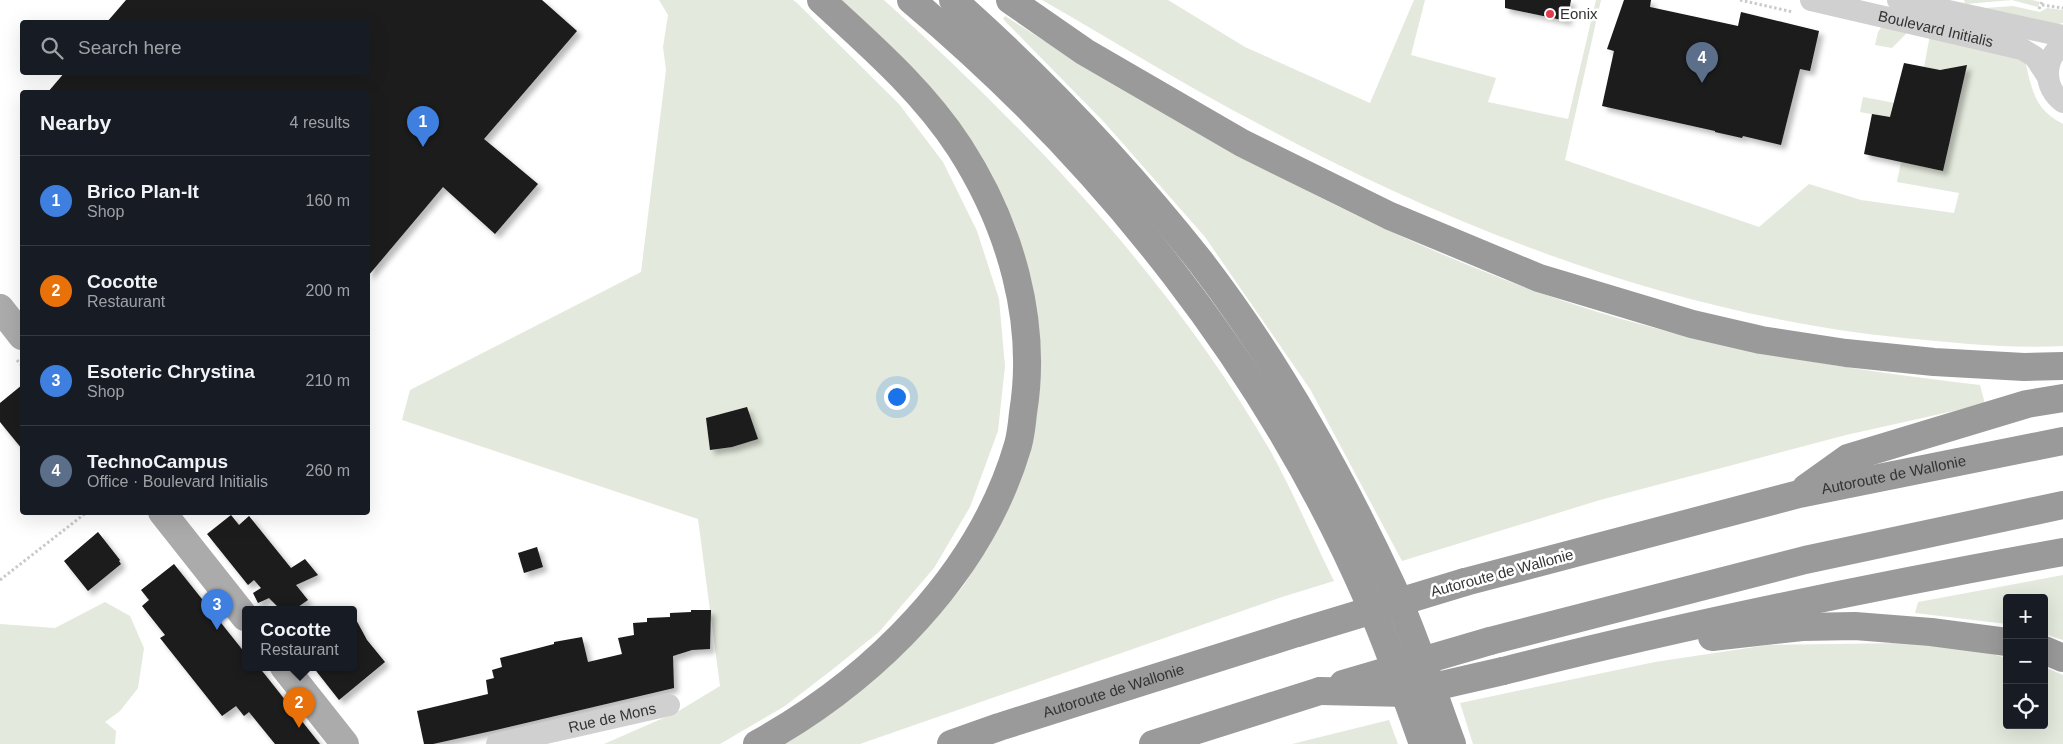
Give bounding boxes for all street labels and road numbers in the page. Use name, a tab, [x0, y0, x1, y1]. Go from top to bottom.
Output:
street label: Boulevard Initialis	[1877, 7, 1995, 50]
street label: Autoroute de Wallonie	[1820, 452, 1967, 497]
street label: Autoroute de Wallonie	[1429, 545, 1575, 600]
street label: Autoroute de Wallonie	[1041, 660, 1186, 721]
street label: Rue de Mons	[567, 699, 657, 736]

